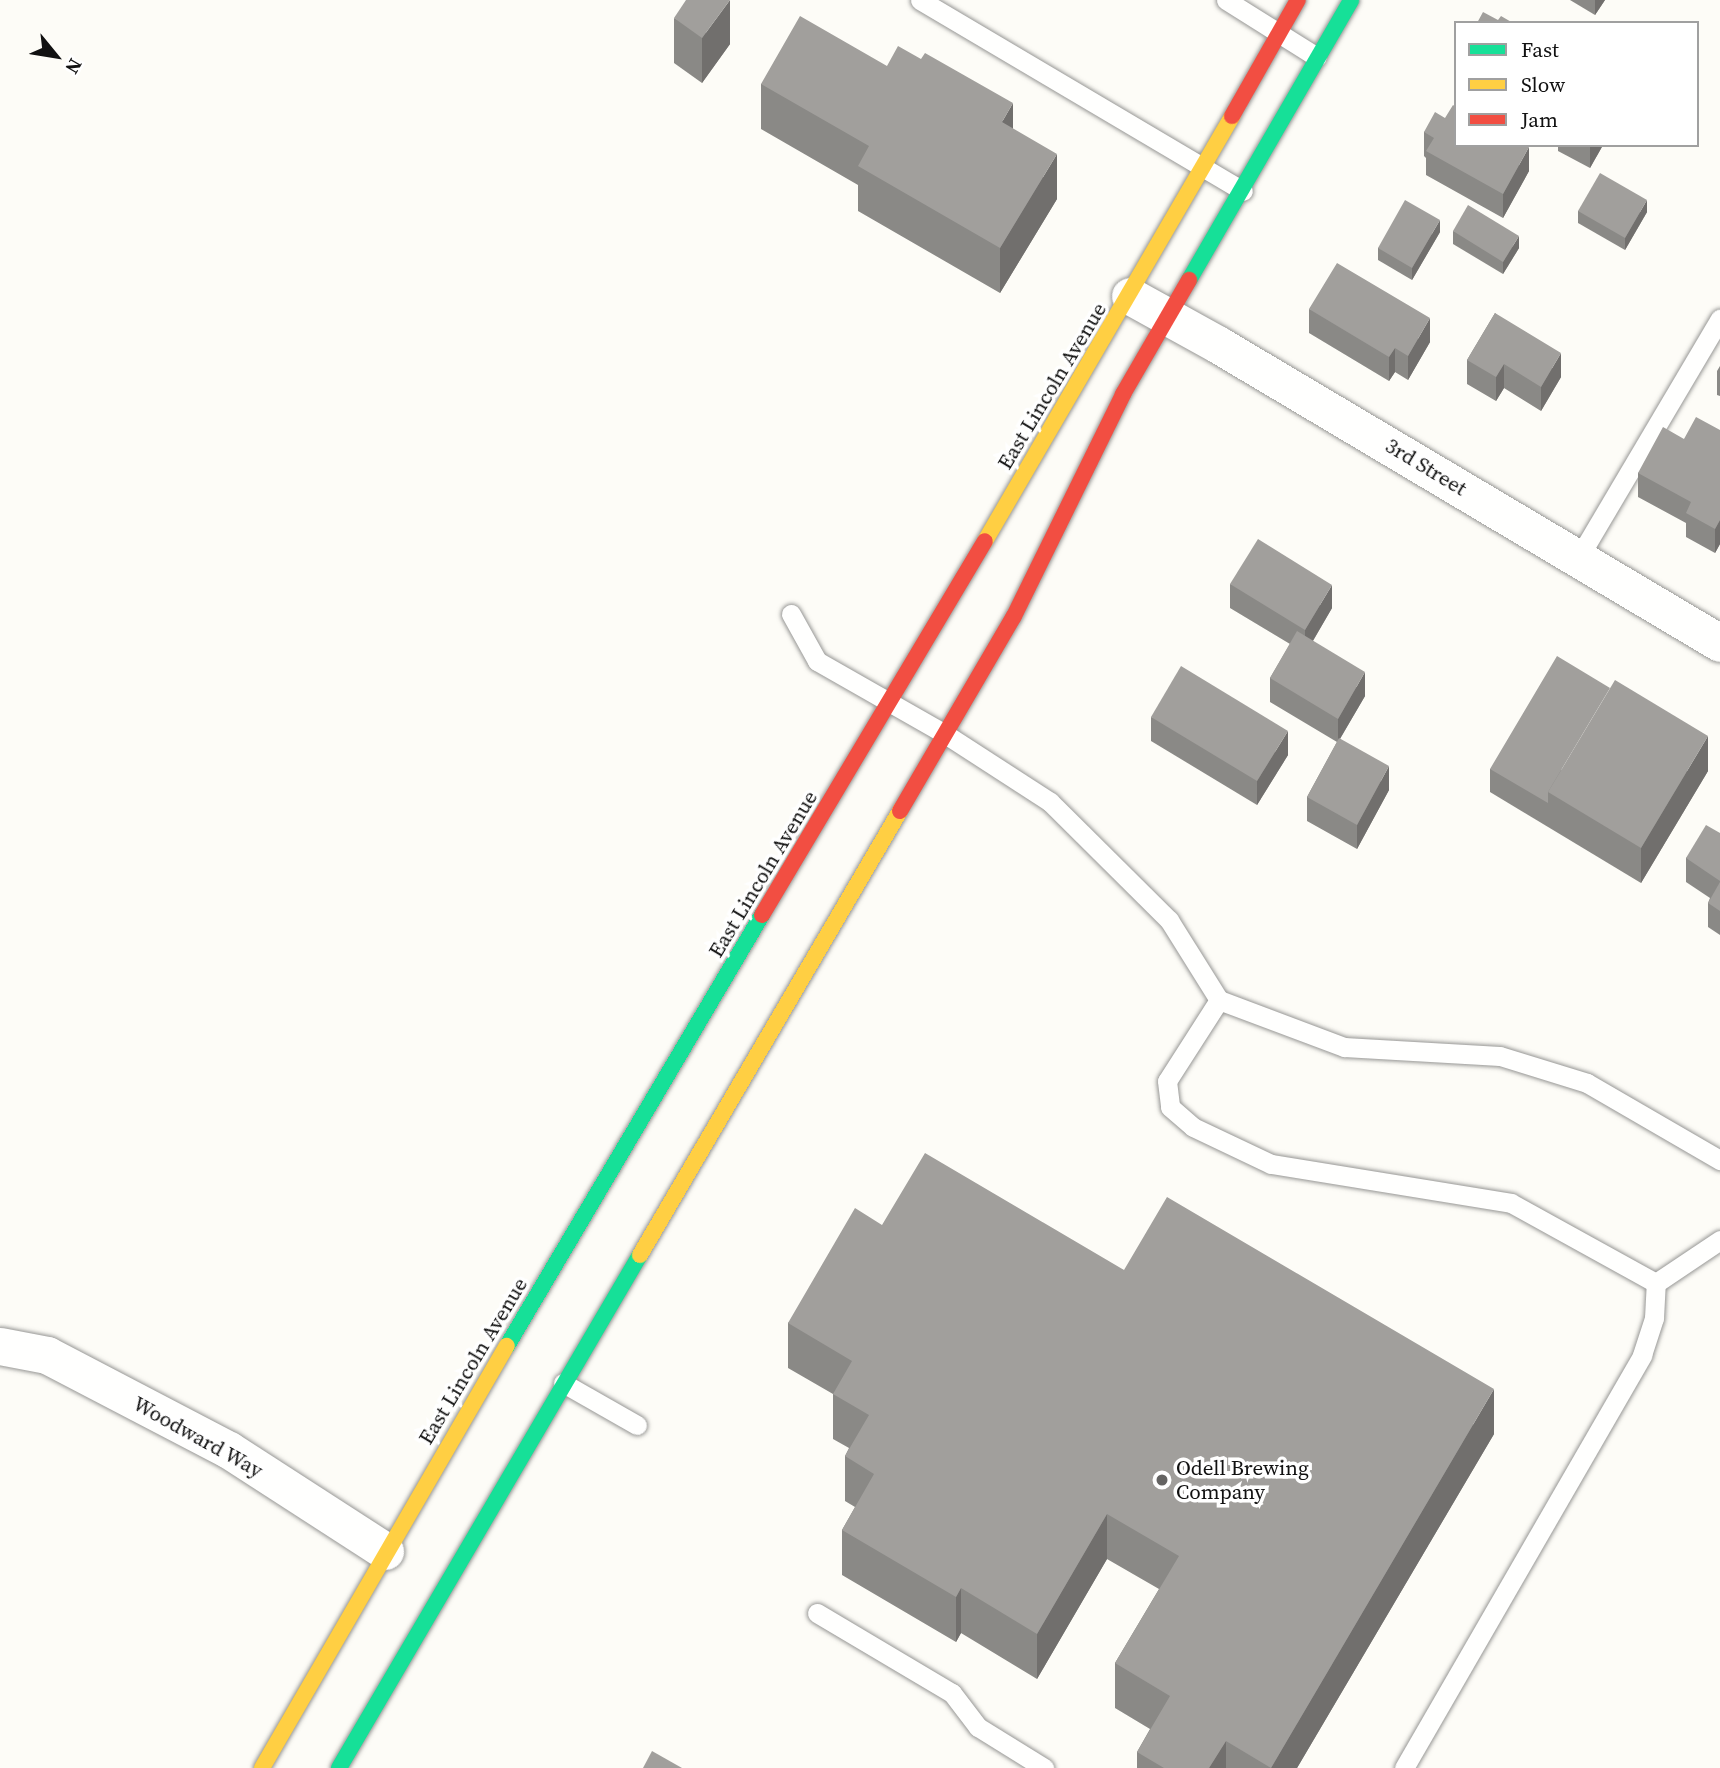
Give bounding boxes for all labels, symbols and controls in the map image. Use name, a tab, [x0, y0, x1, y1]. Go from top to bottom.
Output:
north arrow	[21, 21, 91, 91]
legend	[1454, 21, 1699, 147]
text: Fast	[1521, 35, 1559, 64]
text: N	[59, 54, 89, 79]
text: Slow	[1521, 70, 1565, 99]
text: Jam	[1521, 105, 1558, 134]
street label: East Lincoln Avenue	[992, 298, 1112, 474]
street label: 3rd Street	[1381, 433, 1471, 501]
street label: East Lincoln Avenue	[703, 786, 823, 962]
street label: East Lincoln Avenue	[413, 1273, 533, 1449]
street label: Woodward Way	[128, 1391, 268, 1483]
place label: Odell Brewing Company	[1176, 1455, 1309, 1505]
marker: Odell Brewing Company	[1154, 1472, 1170, 1488]

